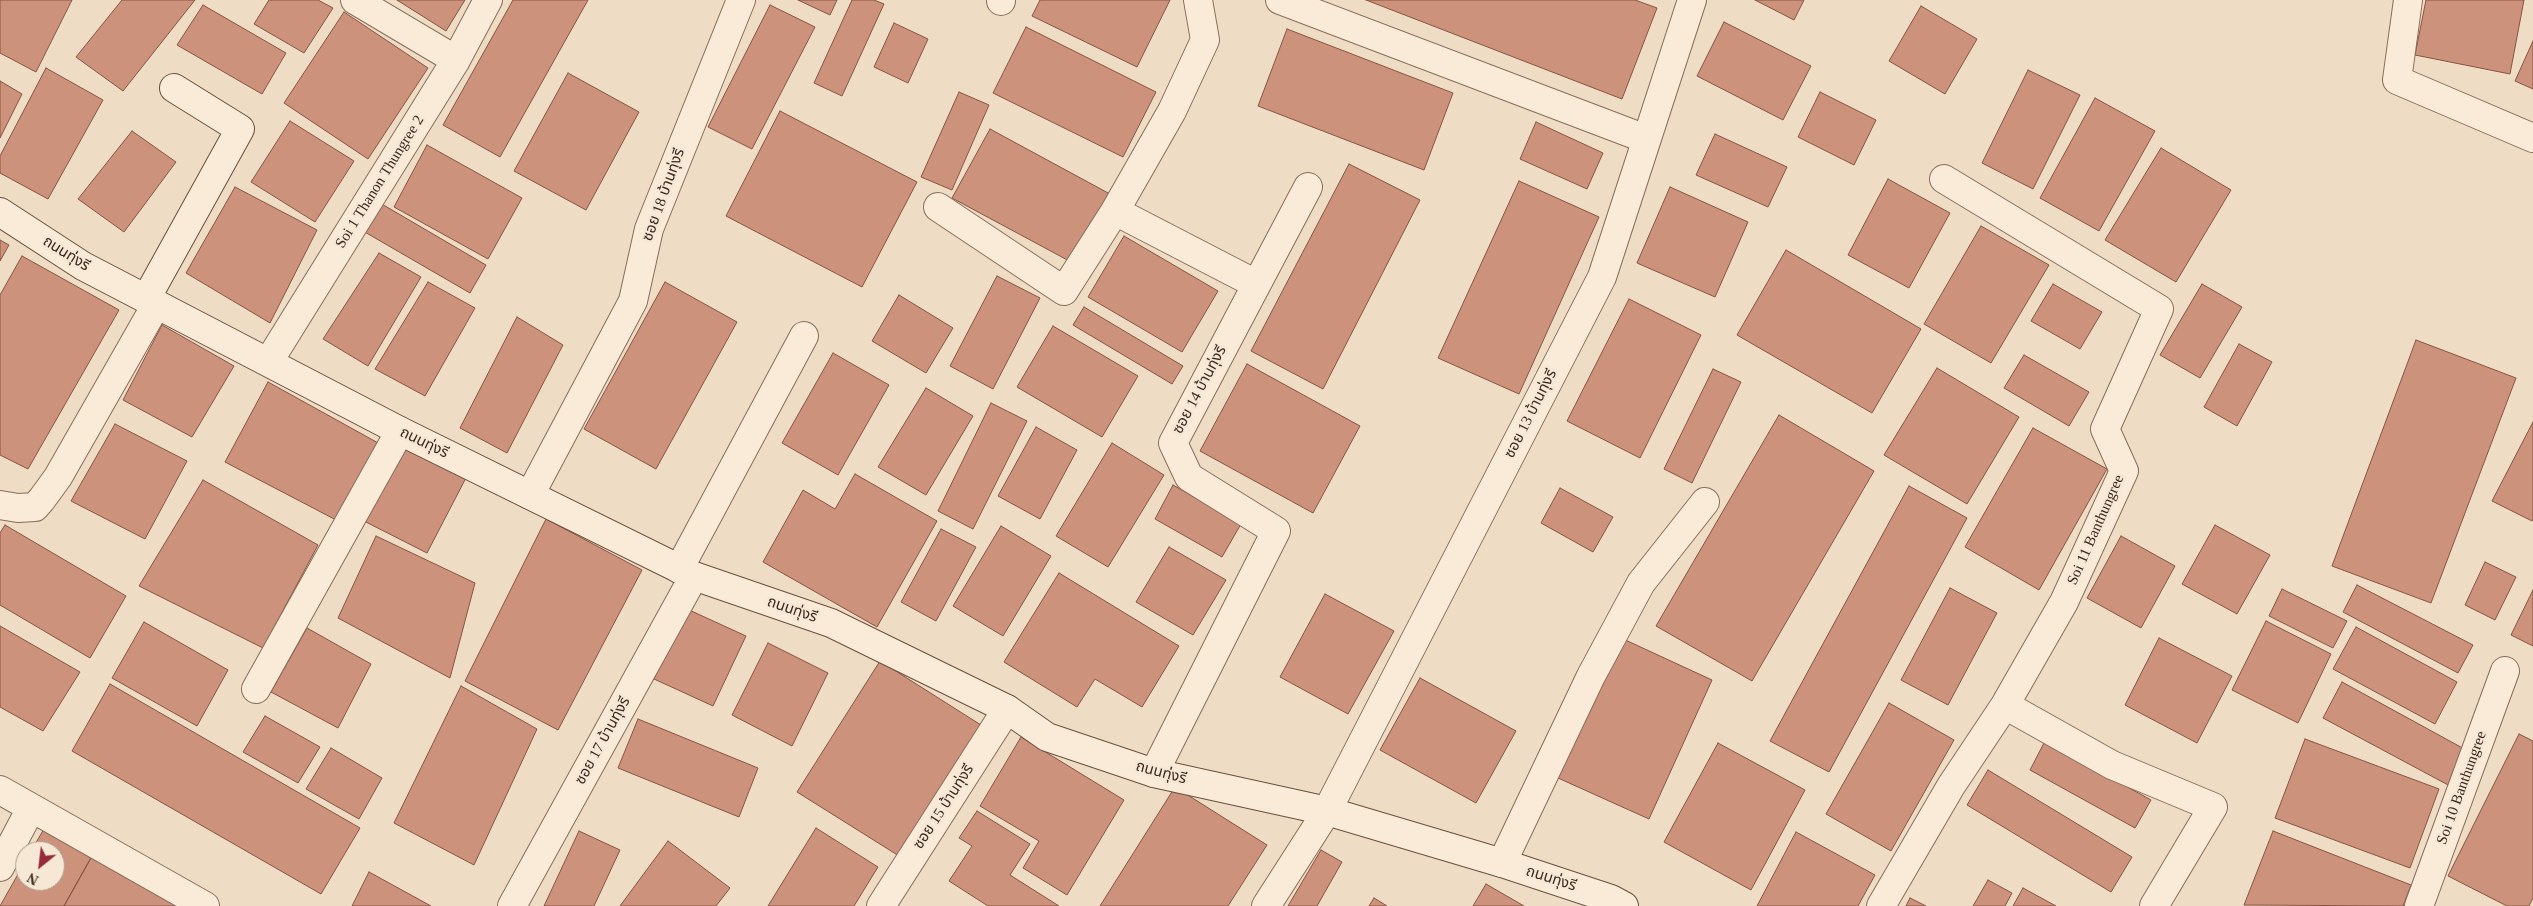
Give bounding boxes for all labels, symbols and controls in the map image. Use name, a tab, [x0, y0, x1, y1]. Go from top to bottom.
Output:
street label: Soi 1 Thanon Thungree 2	[332, 112, 428, 252]
street label: ซอย 18 บ้านทุ่งรี	[639, 146, 689, 244]
street label: ถนนทุ่งรี	[39, 233, 93, 275]
street label: ซอย 14 บ้านทุ่งรี	[1169, 343, 1231, 437]
street label: ซอย 13 บ้านทุ่งรี	[1501, 367, 1561, 461]
street label: ถนนทุ่งรี	[397, 424, 451, 462]
street label: Soi 11 Banthungree	[2064, 472, 2128, 588]
street label: ถนนทุ่งรี	[765, 593, 819, 627]
street label: ซอย 17 บ้านทุ่งรี	[572, 694, 634, 788]
street label: Soi 10 Banthungree	[2433, 729, 2491, 847]
street label: ถนนทุ่งรี	[1134, 758, 1188, 788]
street label: ซอย 15 บ้านทุ่งรี	[910, 761, 978, 853]
north arrow	[15, 841, 65, 891]
street label: ถนนทุ่งรี	[1524, 862, 1578, 896]
text: N	[25, 870, 41, 888]

